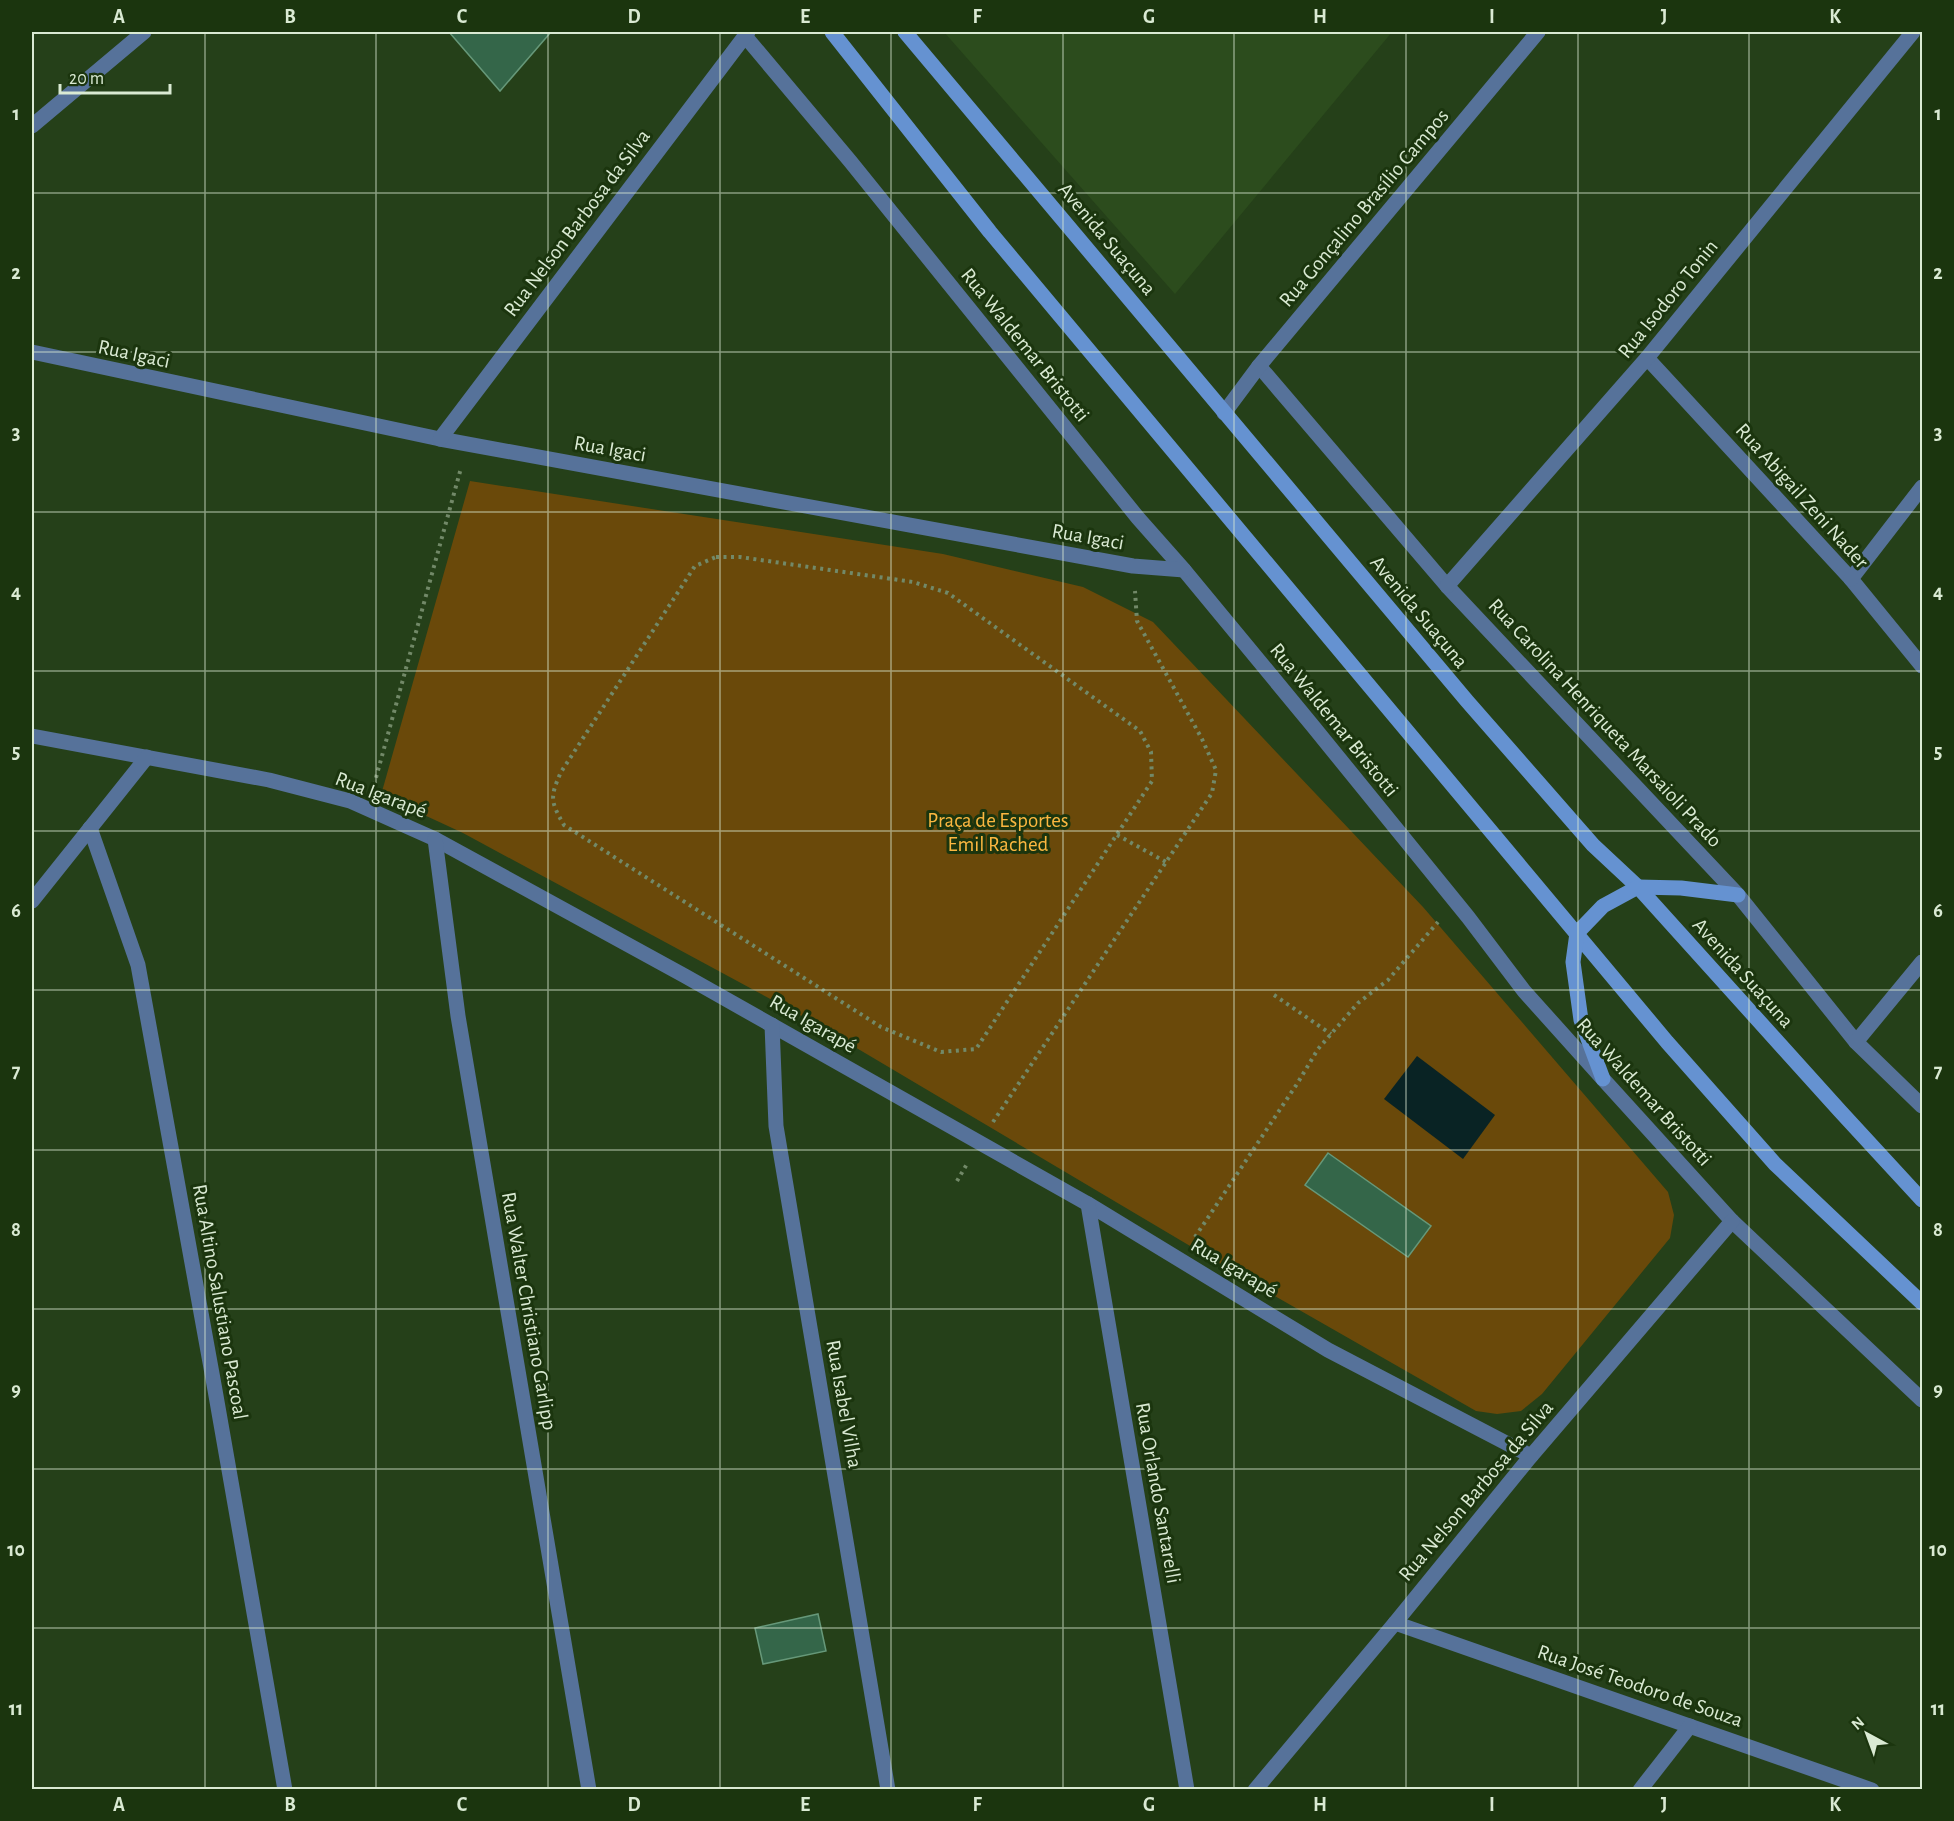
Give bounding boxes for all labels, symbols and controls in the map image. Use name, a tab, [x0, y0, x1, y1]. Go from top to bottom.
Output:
text: A	[113, 7, 125, 27]
text: B	[284, 7, 296, 27]
text: C	[457, 7, 468, 27]
text: D	[627, 7, 641, 27]
text: E	[800, 7, 810, 27]
text: F	[972, 7, 982, 27]
text: G	[1143, 7, 1155, 27]
text: H	[1313, 7, 1327, 27]
text: I	[1489, 7, 1495, 27]
text: J	[1661, 7, 1667, 27]
text: K	[1829, 7, 1841, 27]
scale bar	[60, 57, 170, 95]
text: 20 m	[69, 70, 104, 88]
text: 1	[12, 104, 20, 124]
text: 1	[1934, 104, 1942, 124]
street label: Rua Gonçalino Brasílio Campos	[1275, 105, 1453, 311]
street label: Rua Nelson Barbosa da Silva	[500, 125, 654, 320]
street label: Avenida Suaçuna	[1054, 179, 1160, 299]
street label: Rua Isodoro Tonin	[1614, 236, 1722, 362]
text: 2	[11, 263, 21, 283]
text: 2	[1933, 263, 1943, 283]
street label: Rua Waldemar Bristotti	[957, 264, 1093, 426]
street label: Rua Igaci	[96, 336, 172, 372]
street label: Rua Abigail Zeni Nader	[1732, 419, 1873, 573]
text: 3	[12, 423, 20, 443]
text: 3	[1934, 423, 1942, 443]
street label: Rua Igaci	[572, 432, 648, 466]
street label: Rua Igaci	[1050, 520, 1126, 554]
street label: Avenida Suaçuna	[1366, 552, 1472, 672]
text: 4	[11, 582, 21, 602]
text: 4	[1933, 582, 1943, 602]
street label: Rua Carolina Henriqueta Marsaioli Prado	[1484, 595, 1726, 851]
street label: Rua Waldemar Bristotti	[1266, 639, 1402, 801]
text: 5	[12, 742, 20, 762]
text: 5	[1934, 742, 1942, 762]
street label: Rua Igarapé	[332, 768, 430, 822]
park label: Praça de Esportes Emil Rached	[927, 810, 1069, 855]
text: 6	[11, 901, 21, 921]
text: 6	[1933, 901, 1943, 921]
street label: Avenida Suaçuna	[1689, 914, 1798, 1032]
street label: Rua Igarapé	[766, 991, 860, 1057]
street label: Rua Waldemar Bristotti	[1572, 1014, 1716, 1170]
text: 7	[12, 1061, 21, 1081]
text: 7	[1934, 1061, 1943, 1081]
street label: Rua Altino Salustiano Pascoal	[189, 1183, 251, 1421]
street label: Rua Walter Christiano Garlipp	[498, 1190, 560, 1432]
text: 8	[11, 1220, 21, 1240]
text: 8	[1933, 1220, 1943, 1240]
street label: Rua Igarapé	[1187, 1234, 1281, 1302]
street label: Rua Isabel Vilha	[822, 1338, 866, 1470]
text: 9	[11, 1380, 21, 1400]
text: 9	[1933, 1380, 1943, 1400]
street label: Rua Nelson Barbosa da Silva	[1395, 1397, 1558, 1585]
street label: Rua Orlando Santarelli	[1132, 1401, 1184, 1585]
text: 10	[7, 1540, 25, 1560]
text: 10	[1929, 1540, 1947, 1560]
street label: Rua José Teodoro de Souza	[1535, 1641, 1746, 1731]
text: 11	[9, 1699, 23, 1719]
text: 11	[1931, 1699, 1945, 1719]
north arrow	[1837, 1704, 1897, 1764]
text: N	[1848, 1714, 1867, 1733]
text: A	[113, 1795, 125, 1815]
text: B	[284, 1795, 296, 1815]
text: C	[457, 1795, 468, 1815]
text: D	[627, 1795, 641, 1815]
text: E	[800, 1795, 810, 1815]
text: F	[972, 1795, 982, 1815]
text: G	[1143, 1795, 1155, 1815]
text: H	[1313, 1795, 1327, 1815]
text: I	[1489, 1795, 1495, 1815]
text: J	[1661, 1795, 1667, 1815]
text: K	[1829, 1795, 1841, 1815]

